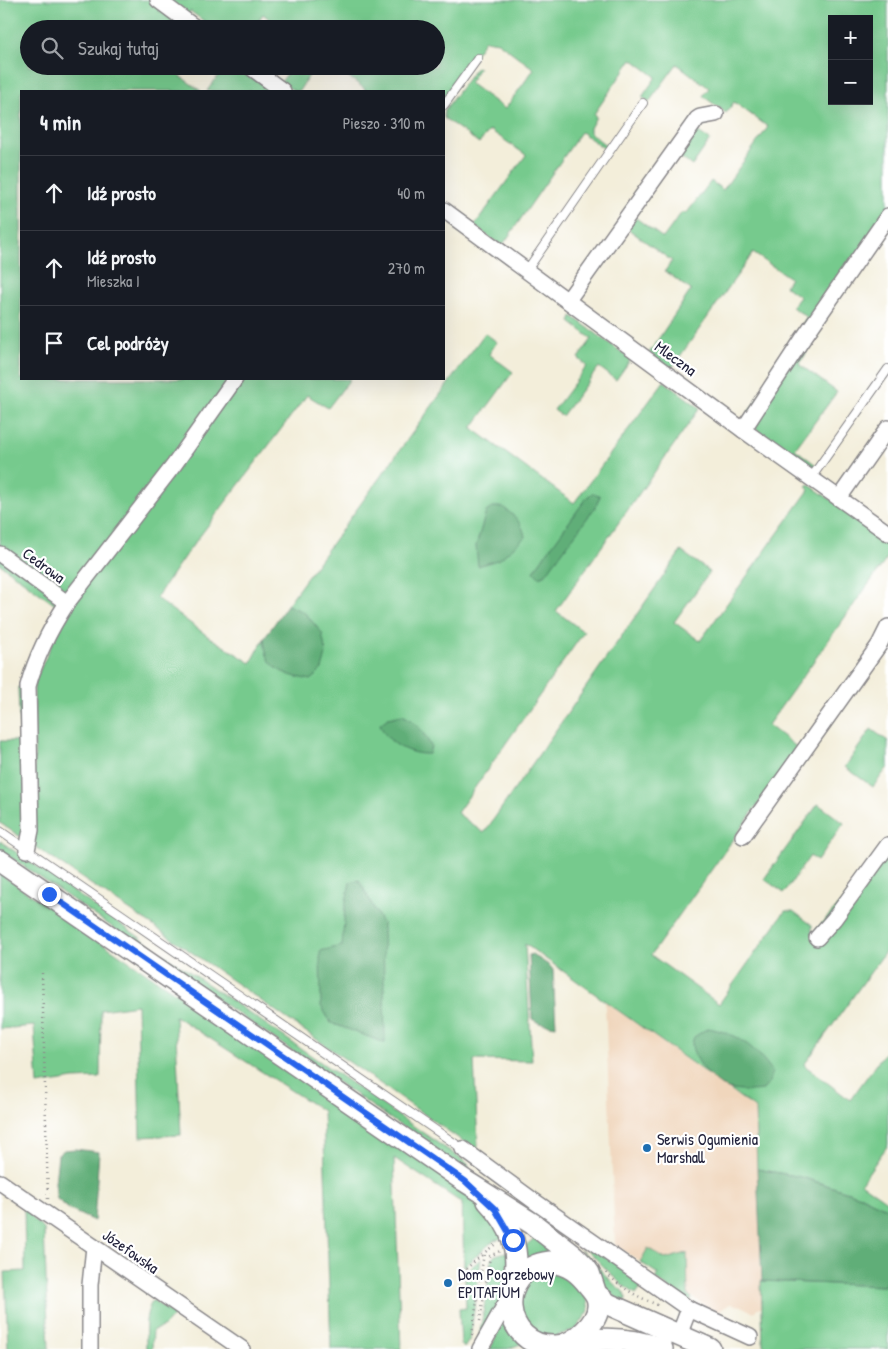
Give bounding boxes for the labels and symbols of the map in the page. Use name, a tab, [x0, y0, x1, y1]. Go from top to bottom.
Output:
street label: Mleczna	[651, 335, 701, 381]
street label: Cedrowa	[18, 542, 70, 588]
route end	[38, 883, 61, 906]
place label: Serwis Ogumienia Marshall	[657, 1128, 758, 1168]
marker: Serwis Ogumienia Marshall	[641, 1142, 653, 1154]
street label: Józefowska	[98, 1224, 164, 1278]
route start	[502, 1229, 525, 1252]
place label: Dom Pogrzebowy EPITAFIUM	[458, 1263, 555, 1303]
marker: Dom Pogrzebowy EPITAFIUM	[442, 1277, 454, 1289]

